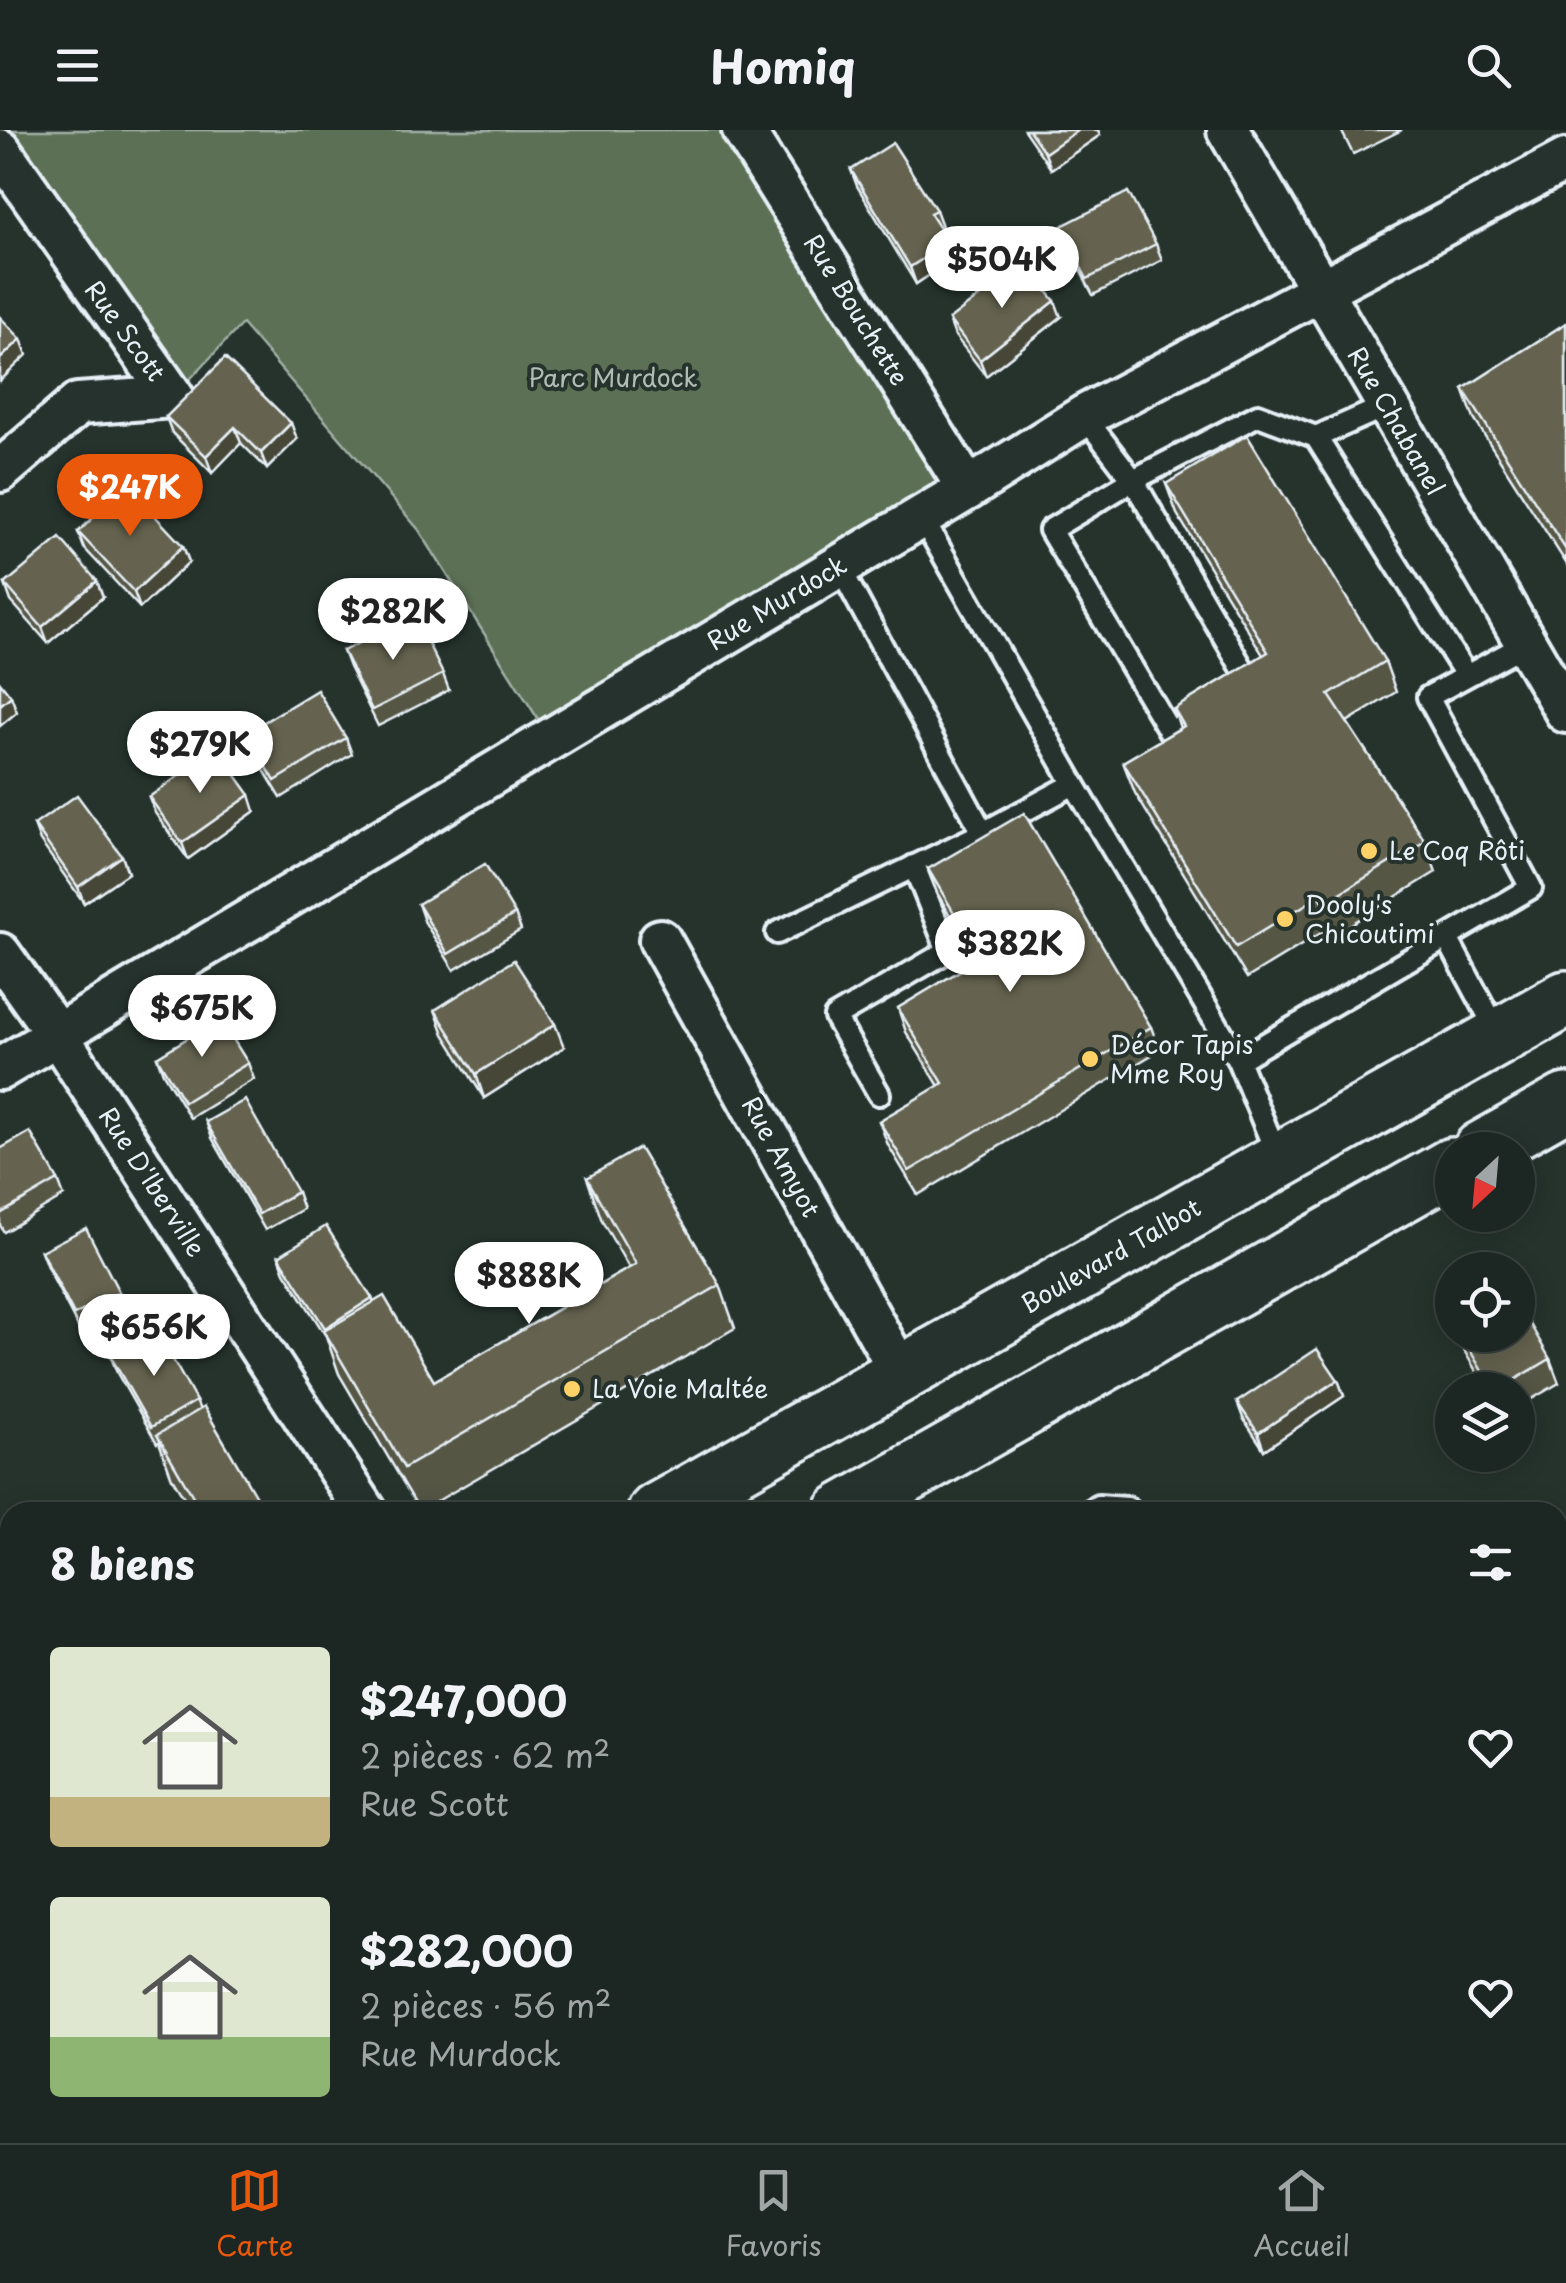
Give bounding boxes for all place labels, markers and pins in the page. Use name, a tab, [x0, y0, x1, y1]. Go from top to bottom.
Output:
pin: $504K	[932, 226, 1072, 311]
pin: $247K	[60, 454, 200, 539]
pin: $282K	[323, 578, 463, 663]
pin: $279K	[130, 711, 270, 796]
place label: Le Coq Rôti	[1389, 831, 1525, 869]
marker: Le Coq Rôti	[1358, 840, 1380, 862]
place label: Dooly's Chicoutimi	[1305, 885, 1435, 952]
marker: Dooly's Chicoutimi	[1274, 908, 1296, 930]
pin: $382K	[940, 910, 1080, 995]
pin: $675K	[132, 975, 272, 1060]
place label: Décor Tapis Mme Roy	[1110, 1025, 1253, 1092]
marker: Décor Tapis Mme Roy	[1079, 1048, 1101, 1070]
pin: $888K	[459, 1242, 599, 1327]
pin: $656K	[84, 1294, 224, 1379]
place label: La Voie Maltée	[592, 1369, 768, 1407]
marker: La Voie Maltée	[561, 1378, 583, 1400]

